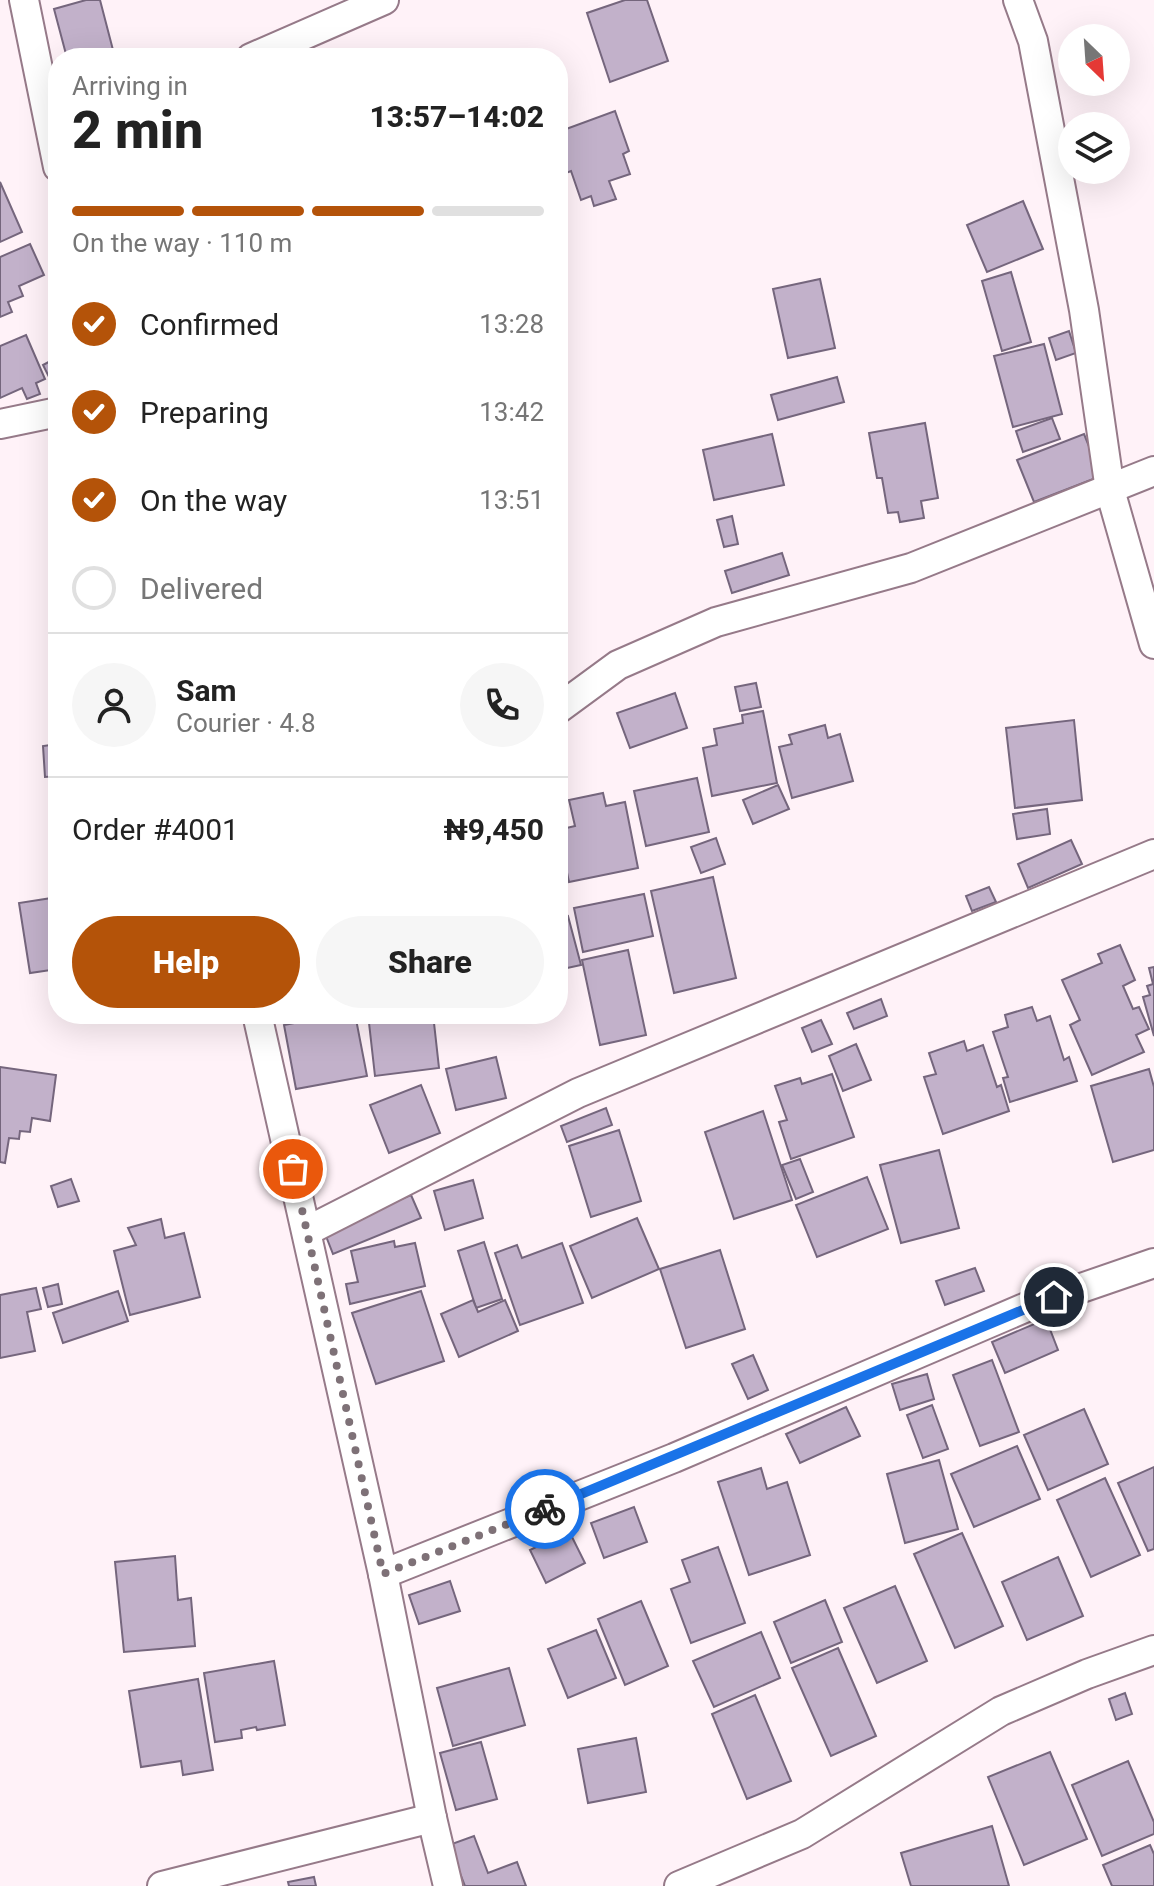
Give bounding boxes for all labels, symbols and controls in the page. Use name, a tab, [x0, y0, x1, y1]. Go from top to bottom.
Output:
north arrow	[1058, 24, 1130, 96]
map controls	[1058, 24, 1130, 184]
text: Arriving in	[72, 71, 188, 101]
text: 13:57–14:02	[369, 99, 544, 134]
text: 2 min	[72, 100, 203, 161]
button: layers	[1058, 112, 1130, 184]
text: On the way · 110 m	[72, 228, 292, 258]
icon: check	[72, 302, 116, 346]
text: Confirmed	[140, 307, 279, 342]
text: 13:28	[479, 309, 544, 339]
icon: check	[72, 390, 116, 434]
text: Preparing	[140, 395, 269, 430]
text: 13:42	[479, 397, 544, 427]
icon: check	[72, 478, 116, 522]
text: On the way	[140, 483, 287, 518]
text: 13:51	[479, 485, 544, 515]
text: Delivered	[140, 571, 263, 606]
button: person	[72, 663, 156, 747]
button: phone	[460, 663, 544, 747]
text: Sam	[176, 673, 237, 708]
text: Courier · 4.8	[176, 708, 316, 738]
text: Order #4001	[72, 812, 239, 847]
text: ₦9,450	[443, 812, 544, 847]
button: Help	[72, 916, 300, 1008]
button: Share	[316, 916, 544, 1008]
pin	[259, 1135, 327, 1203]
icon: bag	[271, 1147, 315, 1191]
pin	[1020, 1263, 1088, 1331]
icon: home	[1032, 1275, 1076, 1319]
courier	[505, 1469, 585, 1549]
icon: bike	[523, 1487, 567, 1531]

